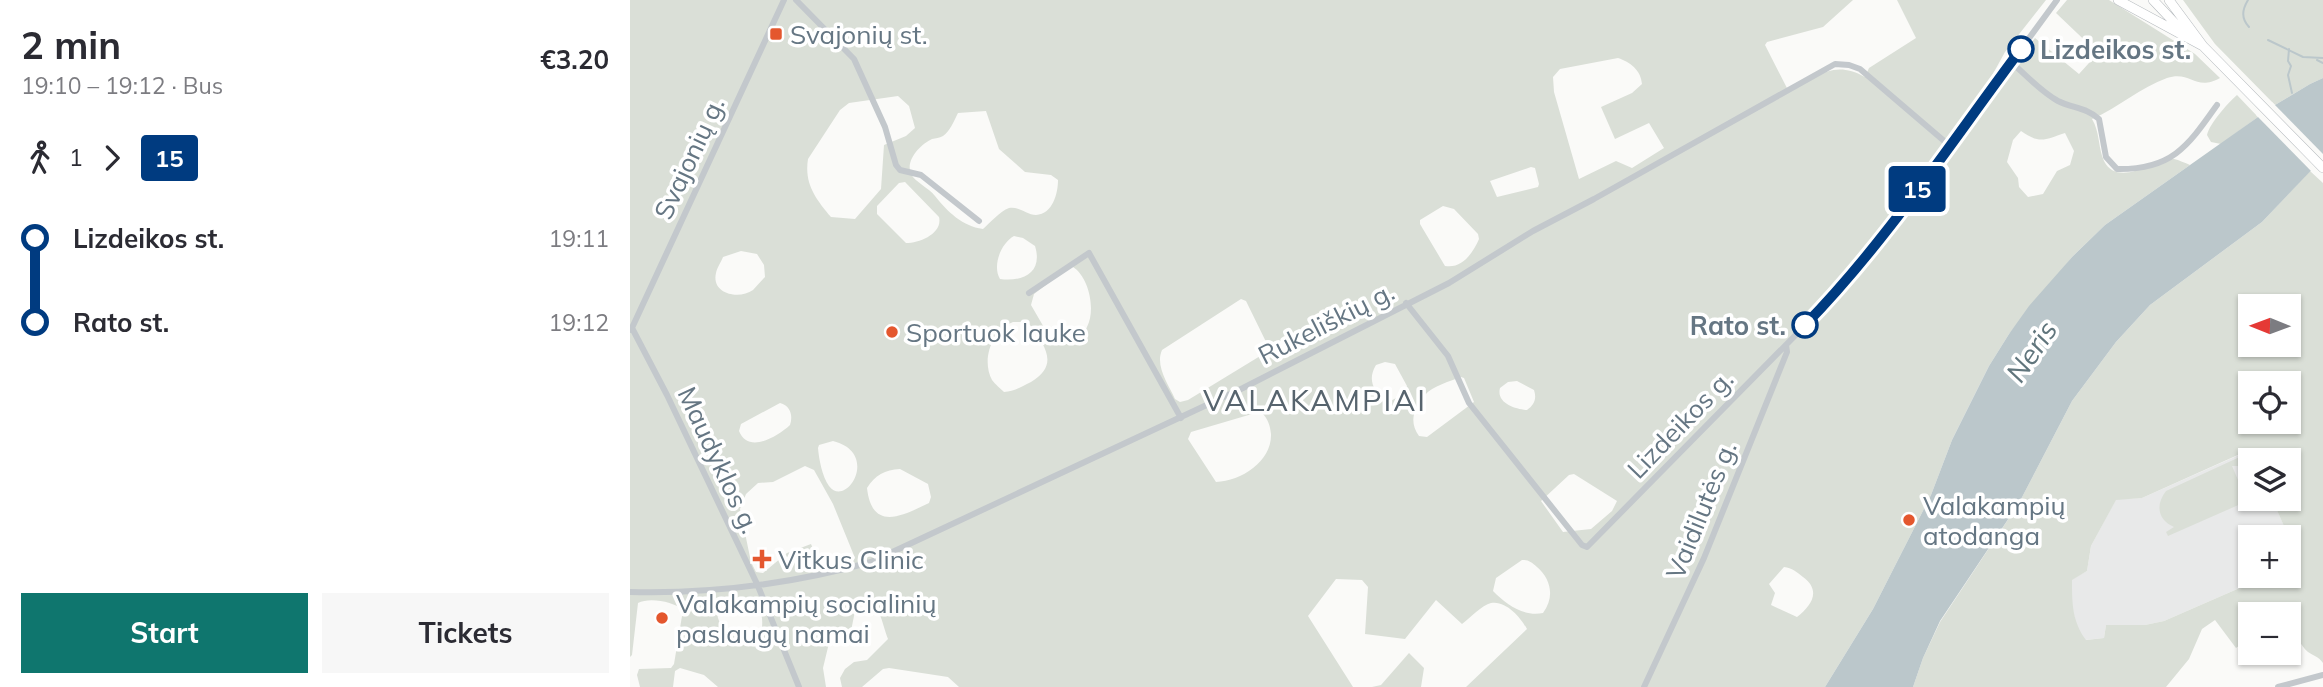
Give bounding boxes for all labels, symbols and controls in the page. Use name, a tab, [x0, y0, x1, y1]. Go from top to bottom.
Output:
place label: Svajonių st.	[790, 18, 928, 51]
text: 2 min	[21, 21, 121, 69]
marker: Svajonių st.	[768, 26, 784, 42]
place label: Lizdeikos st.	[2040, 33, 2191, 66]
marker: Lizdeikos st.	[2008, 36, 2034, 62]
text: €3.20	[540, 43, 609, 76]
text: 19:10 – 19:12 · Bus	[21, 71, 223, 100]
street label: Svajonių g.	[646, 92, 732, 224]
icon: walk	[21, 139, 59, 177]
icon: forward	[93, 139, 131, 177]
text: 1	[69, 143, 83, 172]
text: 15	[155, 143, 184, 173]
line badge: 15	[1886, 166, 1948, 212]
text: 15	[1903, 174, 1931, 204]
text: Lizdeikos st.	[73, 222, 224, 255]
text: 19:11	[549, 224, 609, 253]
street label: Rukeliškių g.	[1252, 275, 1400, 371]
north arrow	[2238, 294, 2301, 357]
map controls	[2238, 294, 2301, 665]
text: Rato st.	[73, 306, 169, 339]
text: 19:12	[549, 308, 609, 337]
place label: Rato st.	[1690, 309, 1786, 342]
marker: Rato st.	[1792, 312, 1818, 338]
water label: Neris	[1998, 313, 2064, 389]
place label: Sportuok lauke	[906, 316, 1086, 349]
marker: Sportuok lauke	[884, 324, 900, 340]
street label: Lizdeikos g.	[1620, 363, 1740, 485]
button: locate	[2238, 371, 2301, 434]
street label: Maudyklos g.	[671, 381, 767, 539]
district label: VALAKAMPIAI	[1203, 381, 1427, 419]
street label: Vaidilutės g.	[1658, 436, 1744, 584]
button: layers	[2238, 448, 2301, 511]
place label: Valakampių atodanga	[1923, 489, 2066, 552]
marker: Valakampių atodanga	[1901, 512, 1917, 528]
button: +	[2238, 525, 2301, 588]
place label: Vitkus Clinic	[778, 543, 924, 576]
marker: Vitkus Clinic	[752, 549, 772, 569]
place label: Valakampių socialinių paslaugų namai	[676, 587, 937, 650]
button: Start	[21, 593, 308, 673]
button: Tickets	[322, 593, 609, 673]
button: −	[2238, 602, 2301, 665]
marker: Valakampių socialinių paslaugų namai	[654, 610, 670, 626]

